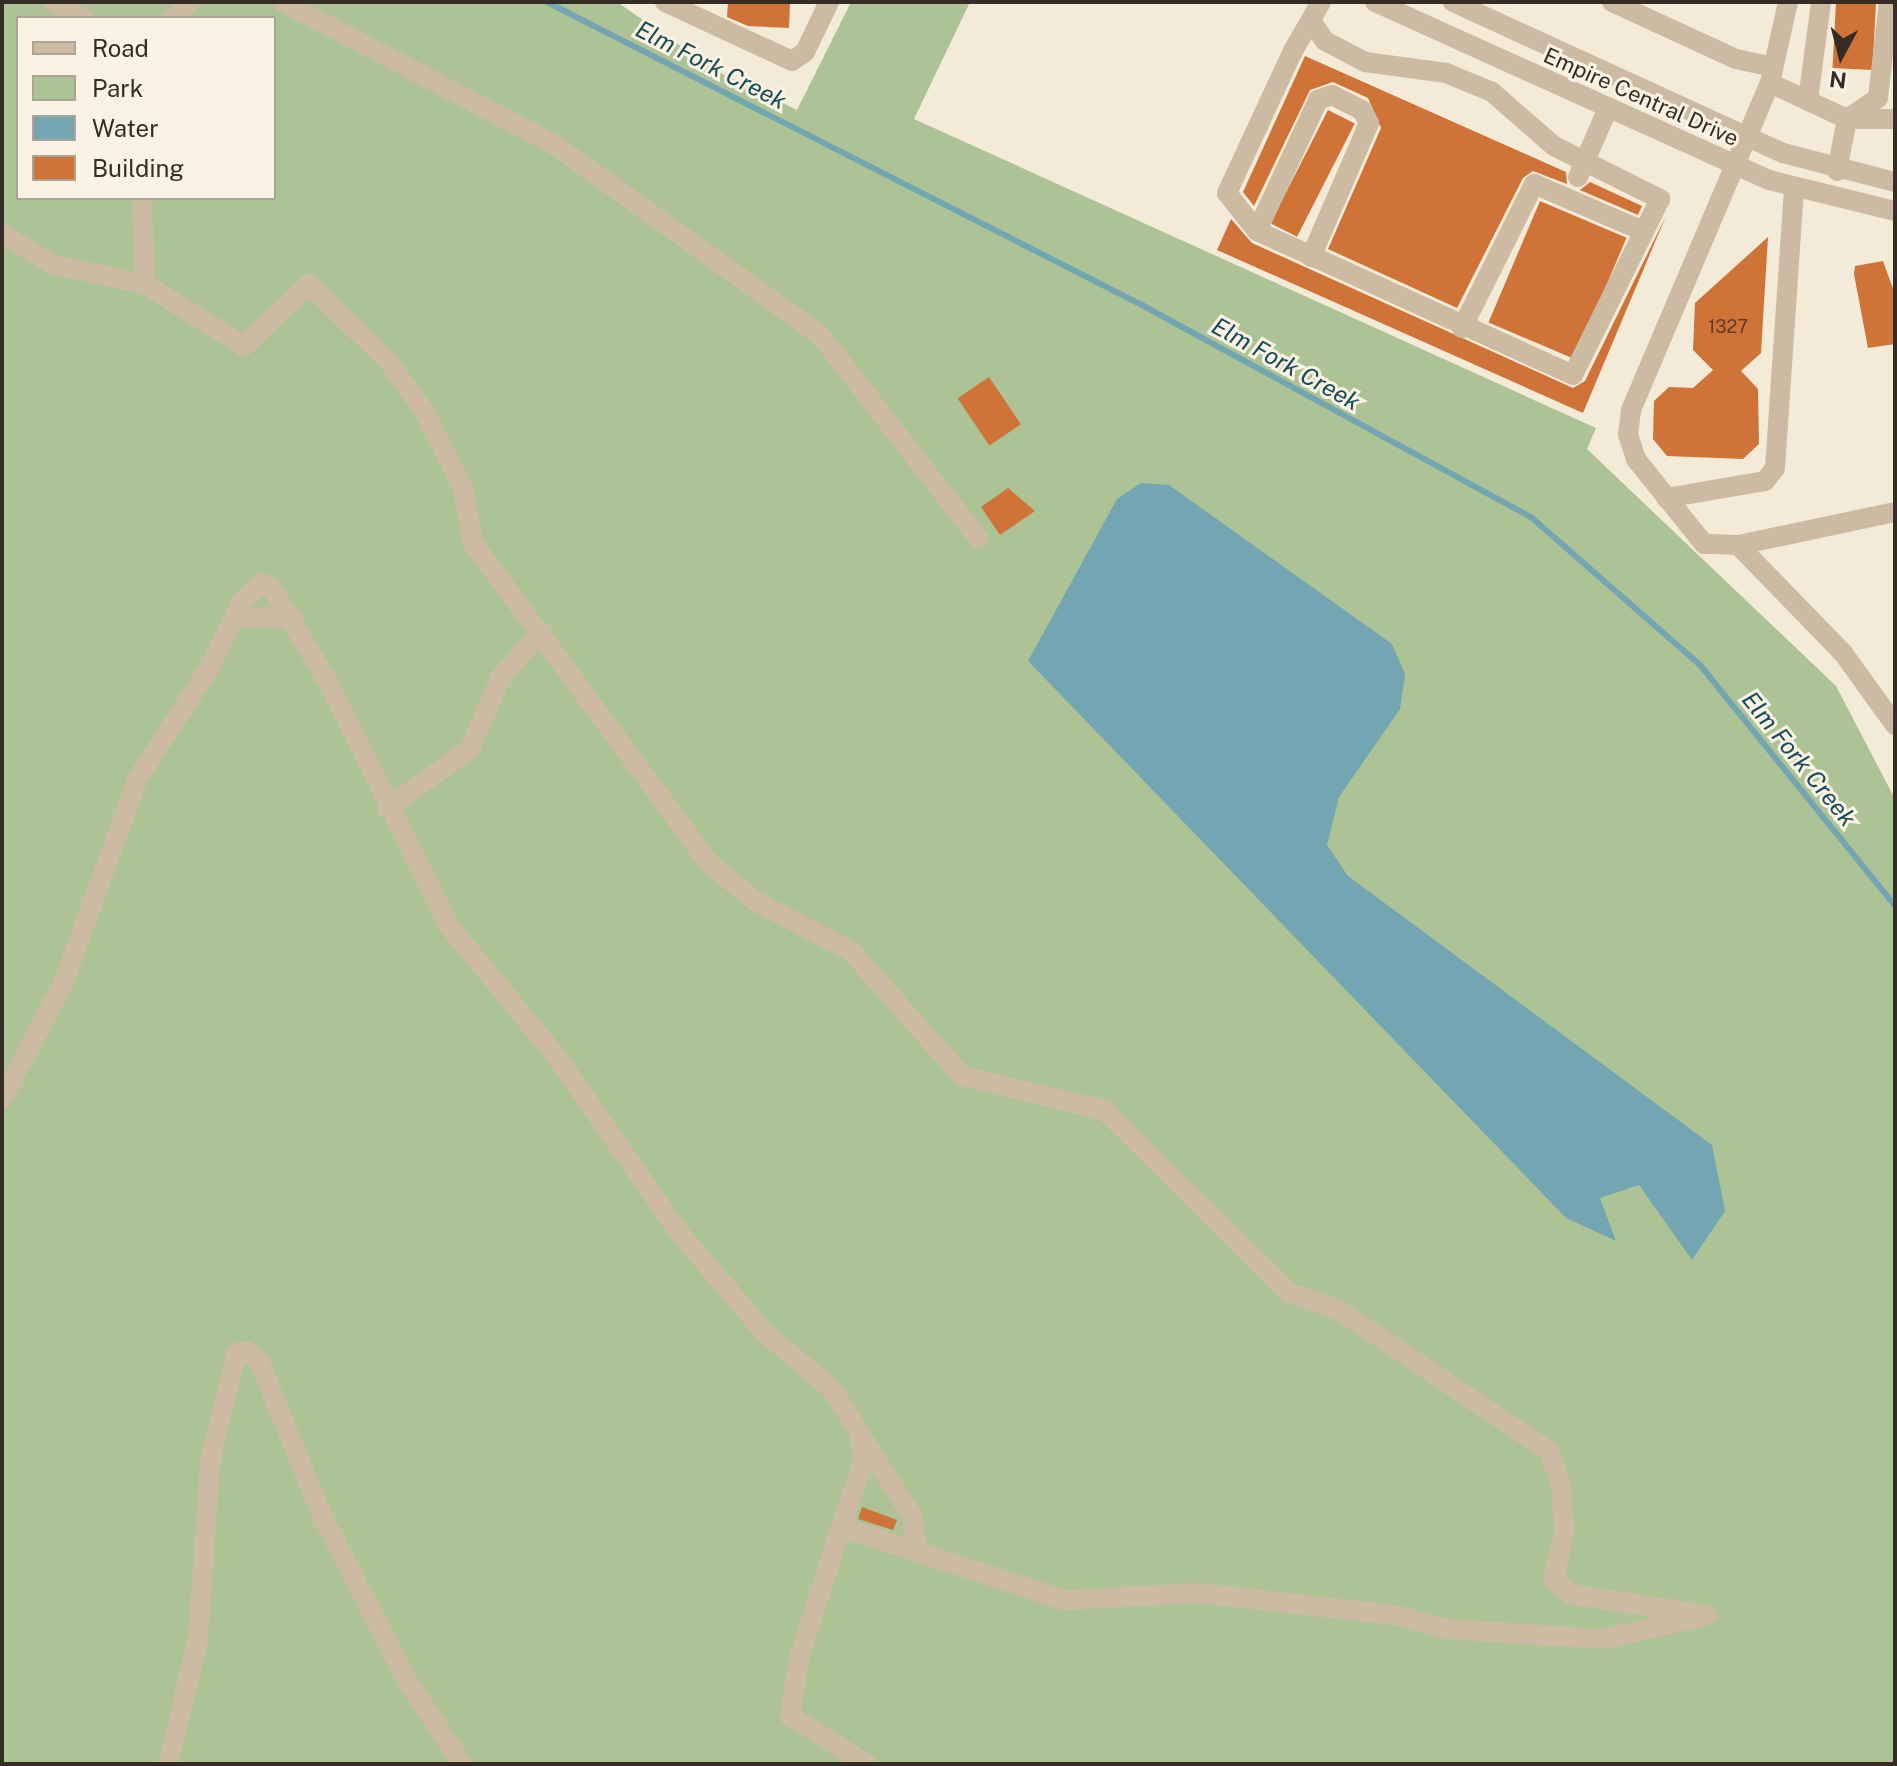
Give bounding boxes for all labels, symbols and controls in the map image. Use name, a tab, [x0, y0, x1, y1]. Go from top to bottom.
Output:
water label: Elm Fork Creek	[631, 15, 791, 115]
legend	[16, 16, 276, 200]
north arrow	[1801, 16, 1881, 96]
text: Road	[92, 34, 149, 62]
street label: Empire Central Drive	[1539, 42, 1743, 152]
text: N	[1828, 66, 1848, 94]
text: Park	[92, 74, 143, 102]
text: Water	[92, 114, 159, 142]
text: Building	[92, 154, 184, 182]
water label: Elm Fork Creek	[1207, 311, 1365, 417]
house number: 1327	[1708, 316, 1748, 338]
water label: Elm Fork Creek	[1736, 686, 1862, 832]

